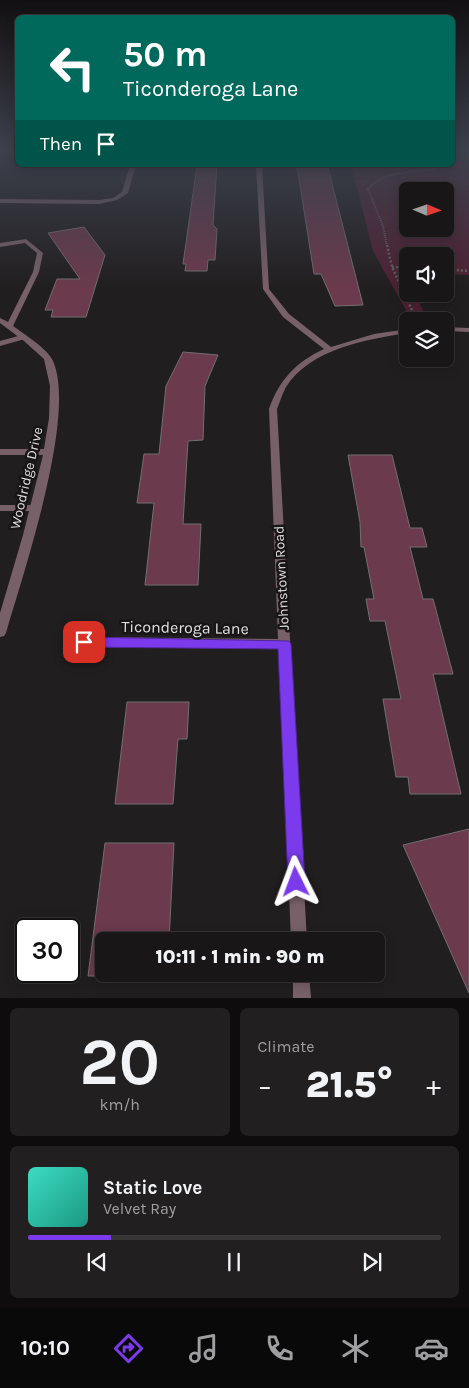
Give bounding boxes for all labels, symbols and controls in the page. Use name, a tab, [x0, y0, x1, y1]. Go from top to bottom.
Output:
text: 50 m	[123, 34, 208, 75]
icon: left	[40, 35, 105, 100]
text: Ticonderoga Lane	[123, 76, 298, 102]
icon: arrive	[92, 130, 120, 158]
text: Then	[40, 133, 82, 155]
north arrow	[399, 182, 454, 238]
map controls	[399, 182, 454, 367]
button: sound	[399, 247, 454, 302]
button: layers	[399, 312, 454, 367]
street label: Woodridge Drive	[6, 425, 47, 531]
street label: Johnstown Road	[270, 525, 293, 631]
street label: Ticonderoga Lane	[121, 617, 249, 638]
pin	[63, 621, 105, 663]
icon: arrive	[70, 628, 98, 656]
position arrow	[269, 855, 321, 907]
speed limit sign: 30	[15, 918, 80, 983]
text: 10:11 · 1 min · 90 m	[156, 946, 324, 968]
text: 20	[80, 1024, 160, 1100]
text: Climate	[258, 1037, 315, 1056]
text: 21.5°	[305, 1062, 393, 1107]
text: −	[258, 1069, 272, 1102]
text: +	[426, 1069, 441, 1102]
text: km/h	[99, 1095, 140, 1114]
text: Static Love	[103, 1177, 202, 1199]
text: Velvet Ray	[103, 1199, 176, 1218]
icon: previous	[83, 1248, 111, 1276]
icon: pause	[220, 1248, 248, 1276]
icon: next	[358, 1248, 386, 1276]
icon: directions	[111, 1331, 146, 1366]
icon: music	[186, 1331, 221, 1366]
icon: phone	[262, 1331, 297, 1366]
icon: climate	[338, 1331, 373, 1366]
icon: car	[414, 1331, 449, 1366]
text: 10:10	[20, 1335, 70, 1361]

